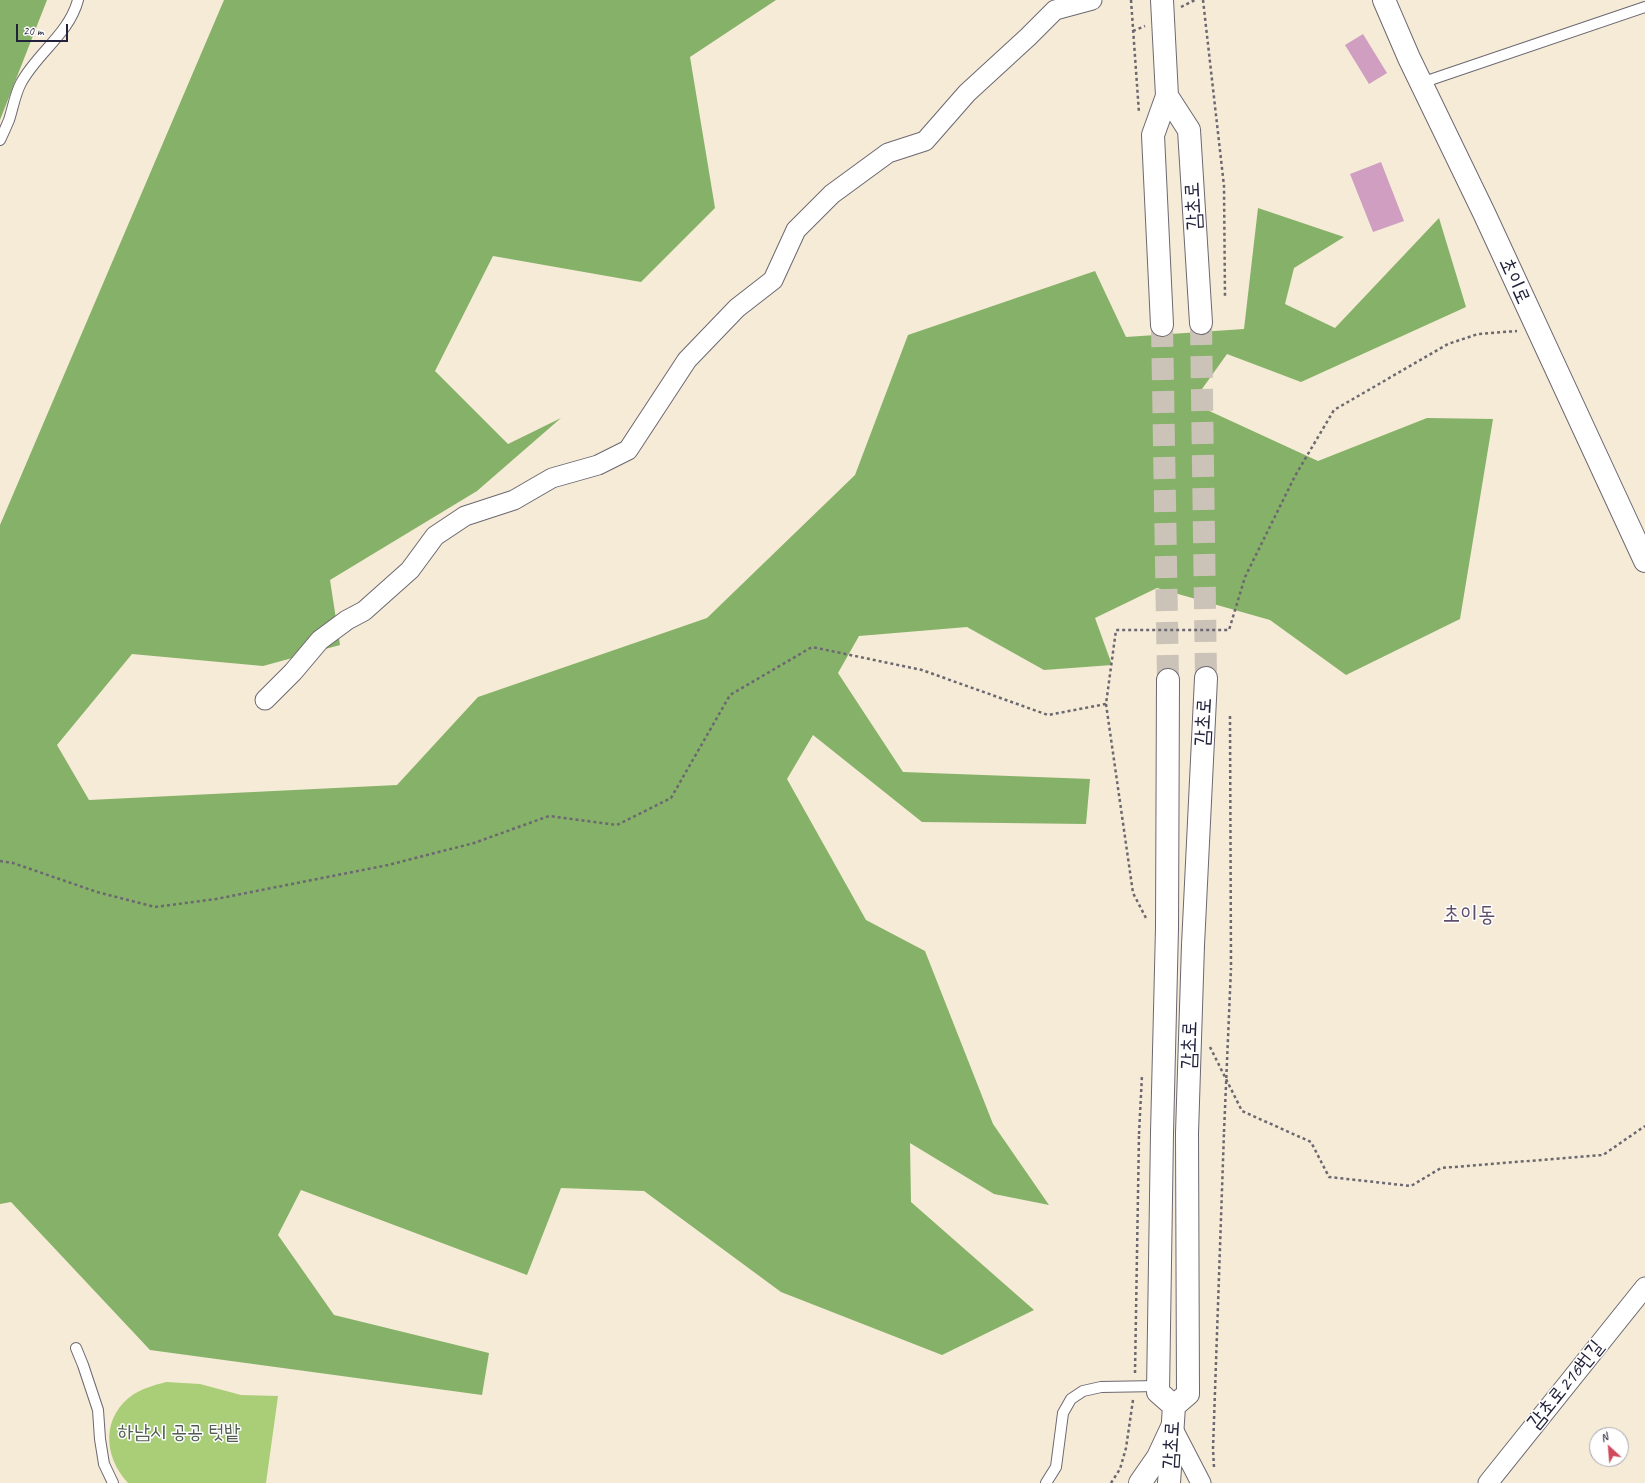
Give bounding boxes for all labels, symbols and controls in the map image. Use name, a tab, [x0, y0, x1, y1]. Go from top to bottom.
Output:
scale bar	[18, 16, 70, 42]
text: 20 m	[23, 23, 43, 39]
street label: 감초로	[1181, 181, 1207, 231]
street label: 초이로	[1493, 254, 1535, 308]
street label: 감초로	[1191, 697, 1217, 747]
district label: 초이동	[1442, 902, 1496, 928]
street label: 감초로	[1177, 1020, 1203, 1070]
street label: 감초로216번길	[1523, 1336, 1609, 1434]
street label: 감초로	[1159, 1420, 1185, 1470]
park label: 하남시 공공 텃밭	[118, 1421, 240, 1445]
north arrow	[1589, 1427, 1629, 1467]
text: N	[1598, 1429, 1610, 1445]

